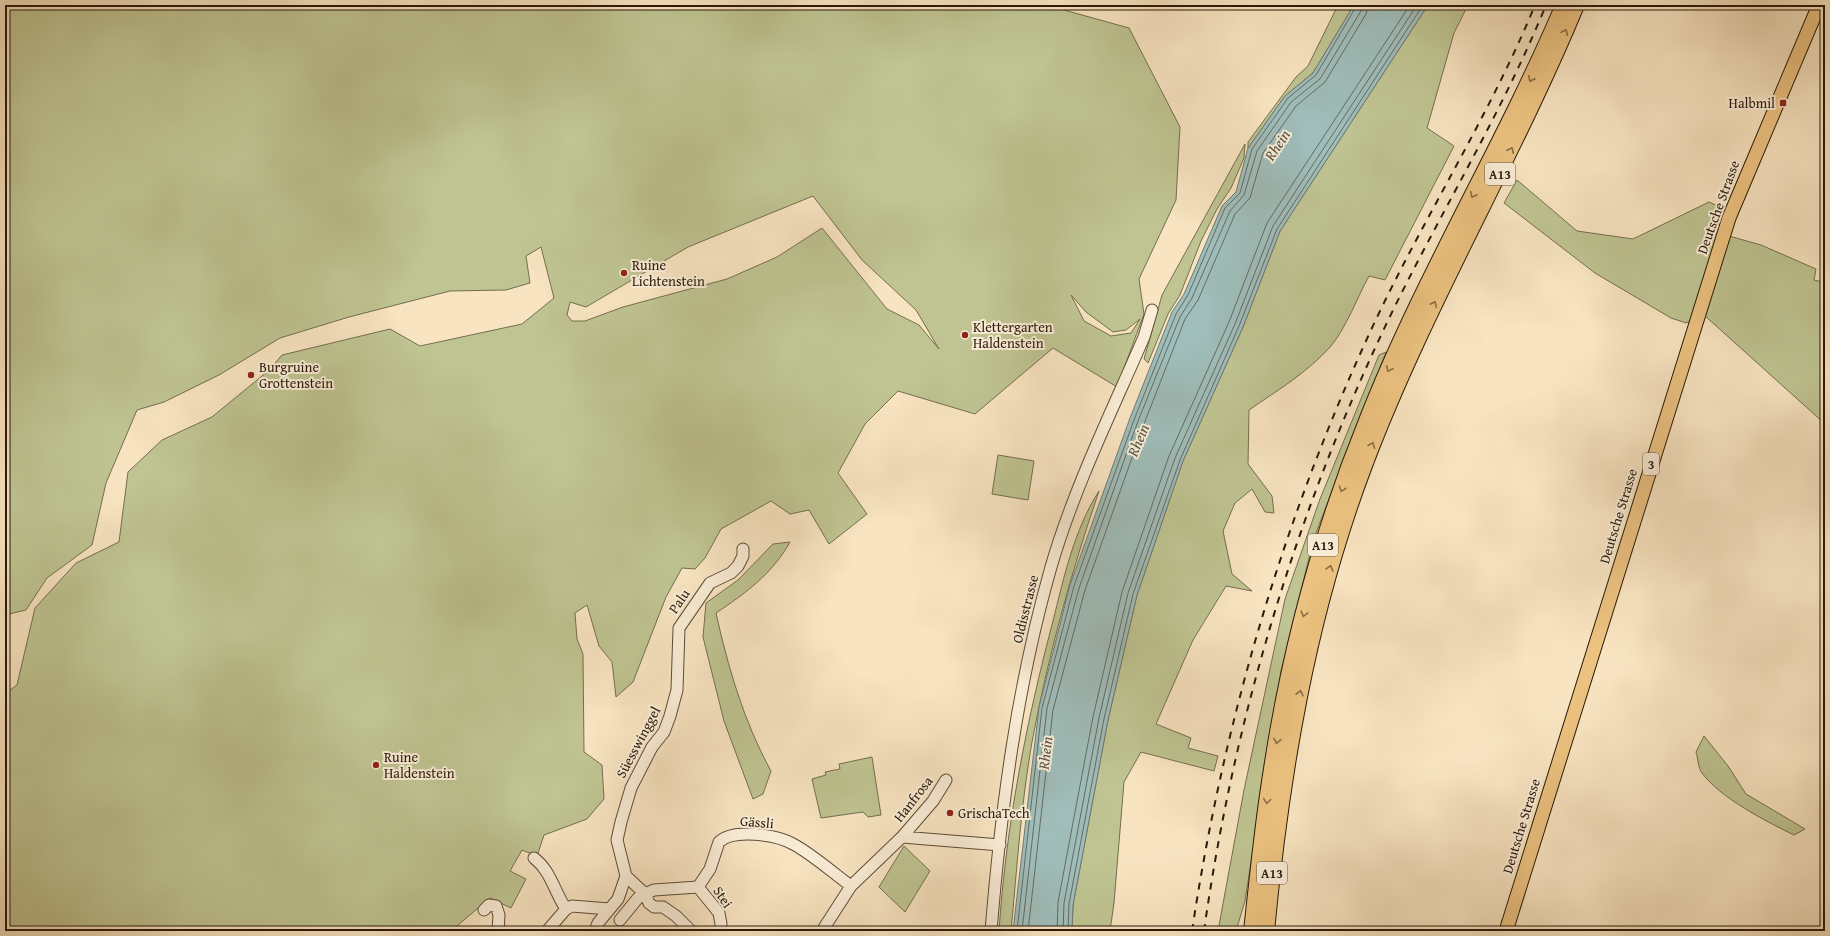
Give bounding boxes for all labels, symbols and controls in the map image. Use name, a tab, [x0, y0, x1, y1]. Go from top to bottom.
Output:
one-way arrow	[1560, 29, 1568, 36]
one-way arrow	[1528, 75, 1536, 82]
place label: Halbmil	[1729, 93, 1775, 113]
marker: Halbmil	[1778, 98, 1788, 108]
water label: Rhein	[1259, 125, 1295, 165]
one-way arrow	[1506, 147, 1514, 155]
street label: Deutsche Strasse	[1692, 157, 1744, 257]
road number: A13	[1485, 163, 1515, 185]
one-way arrow	[1470, 191, 1478, 198]
place label: Ruine Lichtenstein	[632, 255, 705, 291]
marker: Ruine Lichtenstein	[619, 268, 629, 278]
one-way arrow	[1429, 301, 1437, 308]
place label: Klettergarten Haldenstein	[973, 317, 1053, 353]
marker: Klettergarten Haldenstein	[960, 330, 970, 340]
place label: Burgruine Grottenstein	[259, 357, 333, 393]
one-way arrow	[1386, 365, 1394, 372]
marker: Burgruine Grottenstein	[246, 370, 256, 380]
water label: Rhein	[1121, 420, 1154, 460]
one-way arrow	[1367, 442, 1375, 450]
road number: 3	[1643, 453, 1659, 475]
street label: Deutsche Strasse	[1594, 466, 1642, 566]
one-way arrow	[1338, 486, 1346, 493]
road number: A13	[1308, 534, 1338, 556]
one-way arrow	[1325, 565, 1334, 572]
street label: Oldisstrasse	[1007, 572, 1043, 645]
street label: Palu	[663, 584, 695, 617]
one-way arrow	[1301, 611, 1309, 617]
one-way arrow	[1295, 690, 1303, 696]
street label: Süesswinggel	[611, 703, 665, 781]
water label: Rhein	[1032, 735, 1057, 772]
one-way arrow	[1273, 738, 1281, 744]
place label: Ruine Haldenstein	[384, 747, 455, 783]
marker: Ruine Haldenstein	[371, 760, 381, 770]
street label: Hanfrosa	[889, 772, 937, 826]
street label: Deutsche Strasse	[1497, 776, 1545, 876]
one-way arrow	[1263, 798, 1272, 804]
place label: GrischaTech	[958, 803, 1030, 823]
marker: GrischaTech	[945, 808, 955, 818]
street label: Gässli	[739, 811, 775, 833]
road number: A13	[1257, 862, 1287, 884]
street label: Stei	[708, 882, 738, 912]

